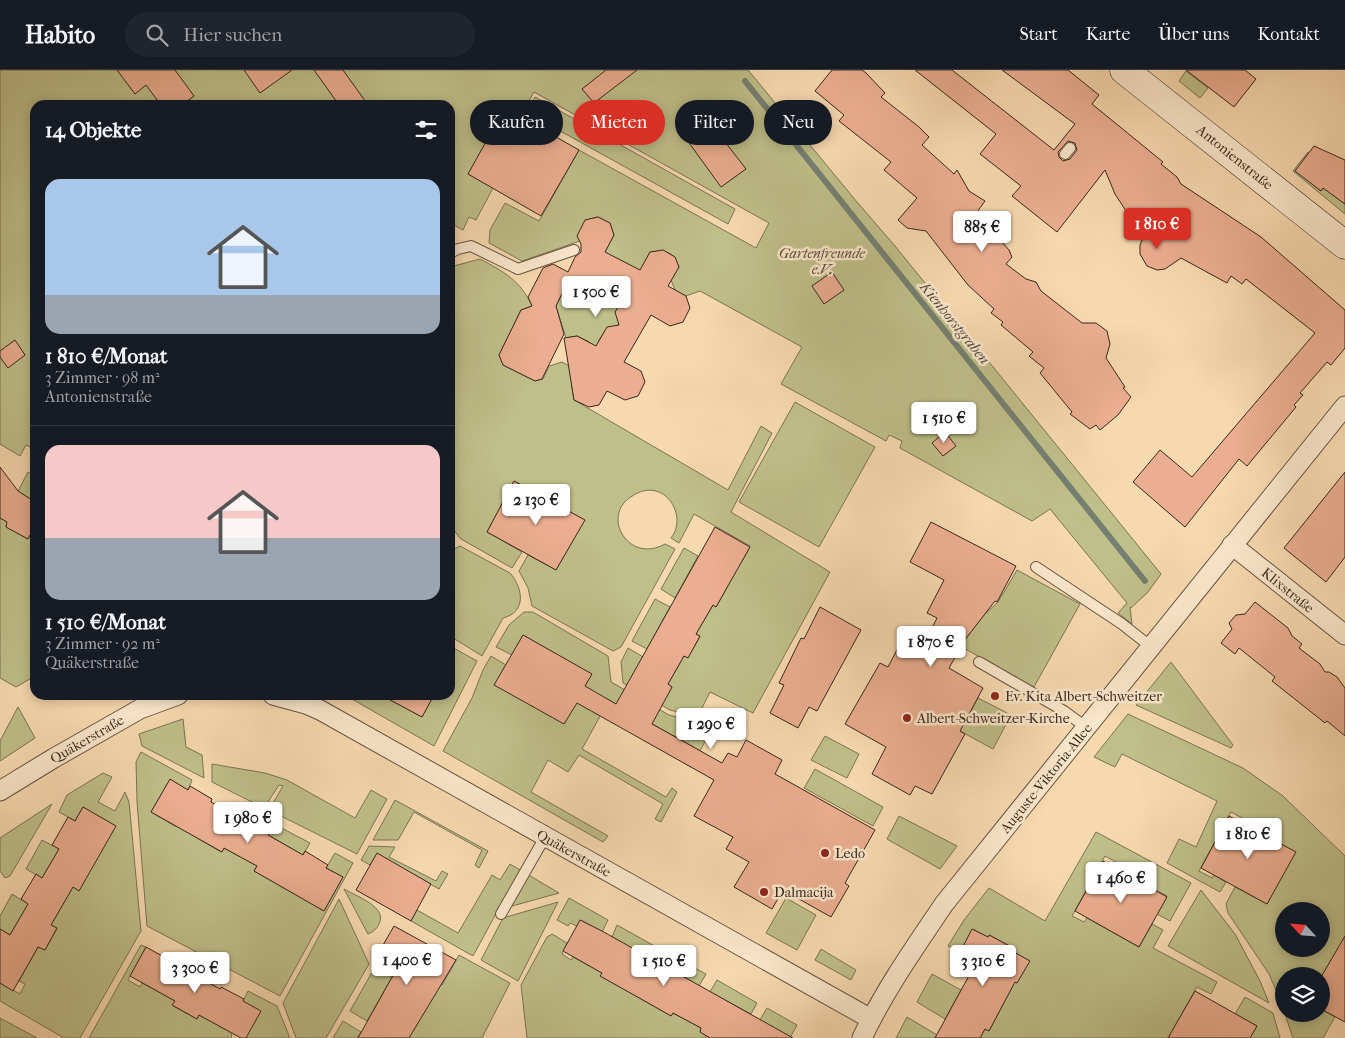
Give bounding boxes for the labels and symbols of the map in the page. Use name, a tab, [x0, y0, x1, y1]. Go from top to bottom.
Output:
street label: Antonienstraße	[1192, 121, 1276, 193]
pin: 1 810 €	[1111, 208, 1203, 250]
pin: 885 €	[947, 210, 1017, 253]
park label: Gartenfreunde e.V.	[779, 245, 865, 278]
pin: 1 500 €	[550, 276, 642, 318]
water label: Kienhorstgraben	[916, 277, 994, 368]
pin: 1 510 €	[898, 402, 990, 444]
pin: 2 130 €	[490, 484, 582, 526]
street label: Klixstraße	[1258, 564, 1317, 617]
pin: 1 870 €	[885, 626, 977, 668]
place label: Ev. Kita Albert-Schweitzer	[1005, 688, 1162, 705]
marker: Ev. Kita Albert-Schweitzer	[989, 690, 1001, 702]
pin: 1 290 €	[665, 708, 757, 750]
place label: Albert-Schweitzer-Kirche	[916, 710, 1070, 727]
street label: Quäkerstraße	[47, 711, 127, 767]
marker: Albert-Schweitzer-Kirche	[901, 712, 913, 724]
street label: Auguste-Viktoria-Allee	[996, 720, 1096, 837]
pin: 1 980 €	[202, 802, 294, 844]
pin: 1 810 €	[1202, 818, 1294, 860]
street label: Quäkerstraße	[534, 826, 614, 881]
place label: Ledo	[835, 845, 865, 862]
marker: Ledo	[819, 847, 831, 859]
pin: 1 460 €	[1075, 862, 1167, 904]
place label: Dalmacija	[774, 884, 834, 901]
marker: Dalmacija	[758, 886, 770, 898]
north arrow	[1275, 902, 1330, 958]
pin: 1 400 €	[361, 944, 453, 986]
pin: 1 510 €	[618, 944, 710, 987]
pin: 3 310 €	[937, 944, 1029, 987]
pin: 3 300 €	[149, 952, 241, 994]

